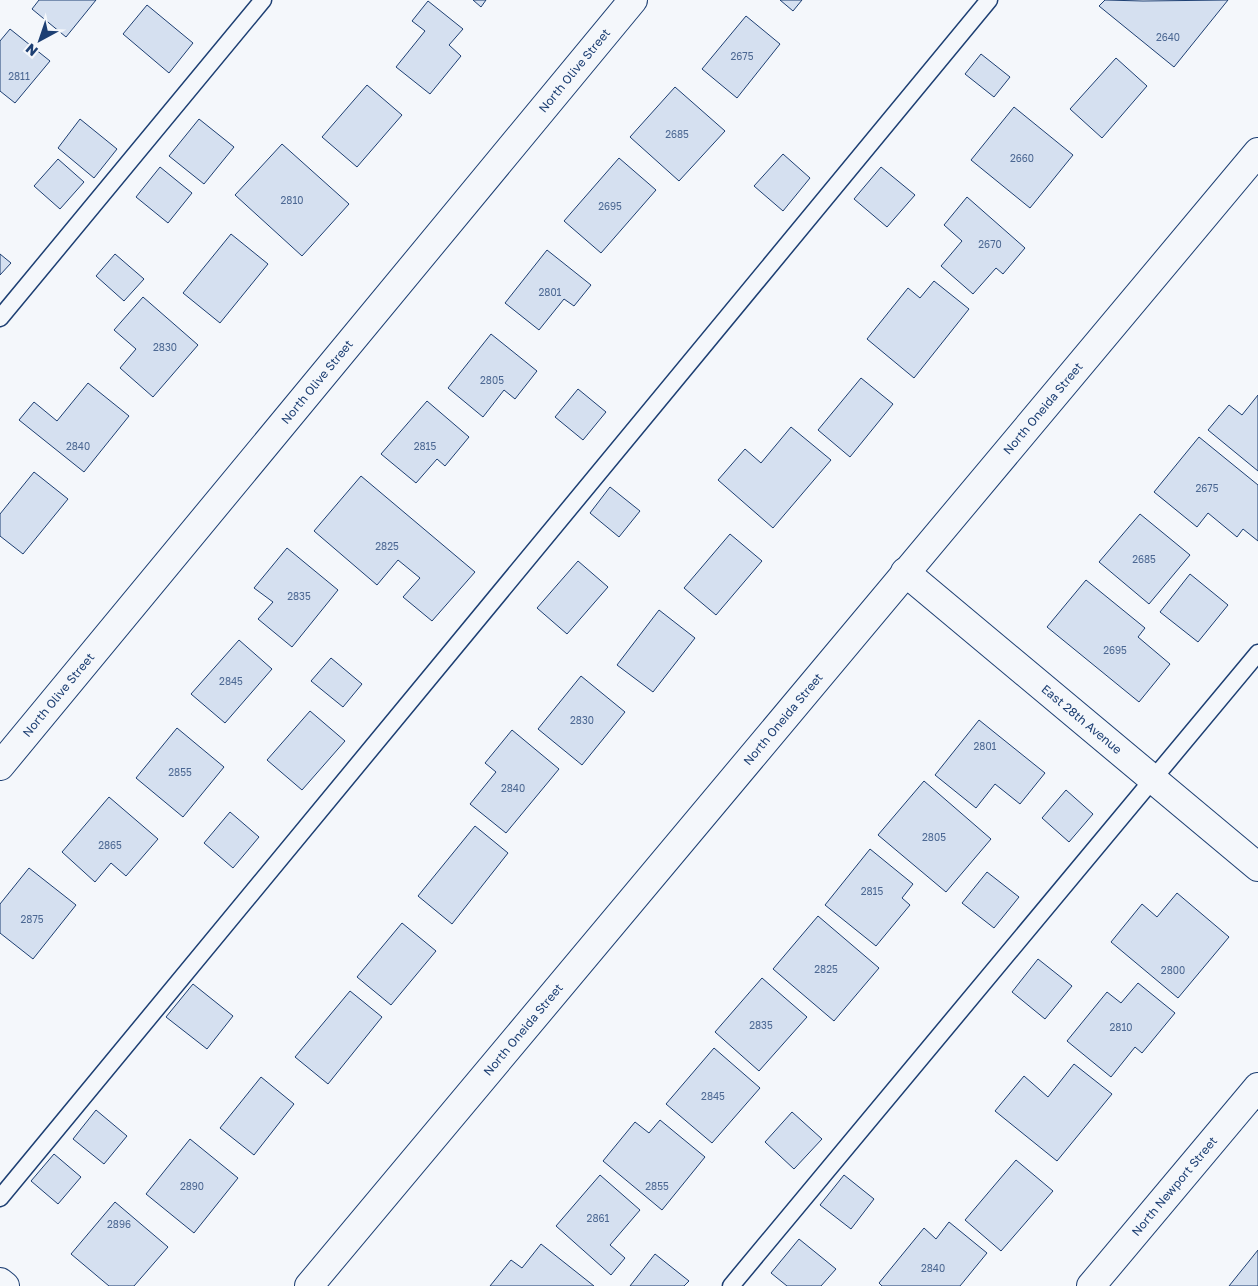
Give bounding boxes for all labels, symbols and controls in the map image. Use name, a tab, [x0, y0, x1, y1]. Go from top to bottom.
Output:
north arrow	[15, 15, 65, 65]
street label: North Olive Street	[535, 25, 613, 115]
house number: 2640	[1156, 31, 1180, 43]
text: N	[22, 40, 41, 60]
house number: 2675	[731, 50, 754, 62]
house number: 2811	[8, 70, 30, 82]
house number: 2685	[665, 128, 689, 140]
house number: 2660	[1010, 152, 1034, 164]
house number: 2810	[281, 194, 303, 206]
house number: 2695	[598, 200, 622, 212]
house number: 2670	[978, 238, 1002, 250]
house number: 2801	[539, 286, 562, 298]
street label: North Olive Street	[278, 337, 356, 427]
house number: 2830	[153, 341, 177, 353]
street label: North Oneida Street	[1000, 359, 1086, 458]
house number: 2805	[480, 374, 504, 386]
house number: 2840	[66, 440, 90, 452]
house number: 2815	[414, 440, 436, 452]
house number: 2675	[1196, 482, 1219, 494]
house number: 2825	[375, 540, 399, 552]
house number: 2685	[1132, 553, 1156, 565]
house number: 2835	[287, 590, 311, 602]
house number: 2695	[1103, 644, 1127, 656]
street label: North Olive Street	[19, 650, 97, 740]
street label: North Oneida Street	[740, 670, 826, 768]
house number: 2845	[219, 675, 243, 687]
street label: East 28th Avenue	[1039, 681, 1125, 757]
house number: 2830	[570, 714, 594, 726]
house number: 2801	[974, 740, 997, 752]
house number: 2855	[168, 766, 192, 778]
house number: 2840	[501, 782, 525, 794]
house number: 2805	[922, 831, 946, 843]
house number: 2865	[98, 839, 122, 851]
house number: 2815	[861, 885, 883, 897]
house number: 2875	[21, 913, 44, 925]
house number: 2825	[814, 963, 838, 975]
house number: 2800	[1161, 964, 1185, 976]
street label: North Oneida Street	[480, 980, 566, 1079]
house number: 2835	[749, 1019, 773, 1031]
house number: 2810	[1110, 1021, 1132, 1033]
house number: 2845	[701, 1090, 725, 1102]
street label: North Newport Street	[1128, 1133, 1220, 1239]
house number: 2890	[180, 1180, 204, 1192]
house number: 2855	[645, 1180, 669, 1192]
house number: 2861	[587, 1212, 610, 1224]
house number: 2896	[107, 1218, 131, 1230]
house number: 2840	[921, 1262, 945, 1274]

